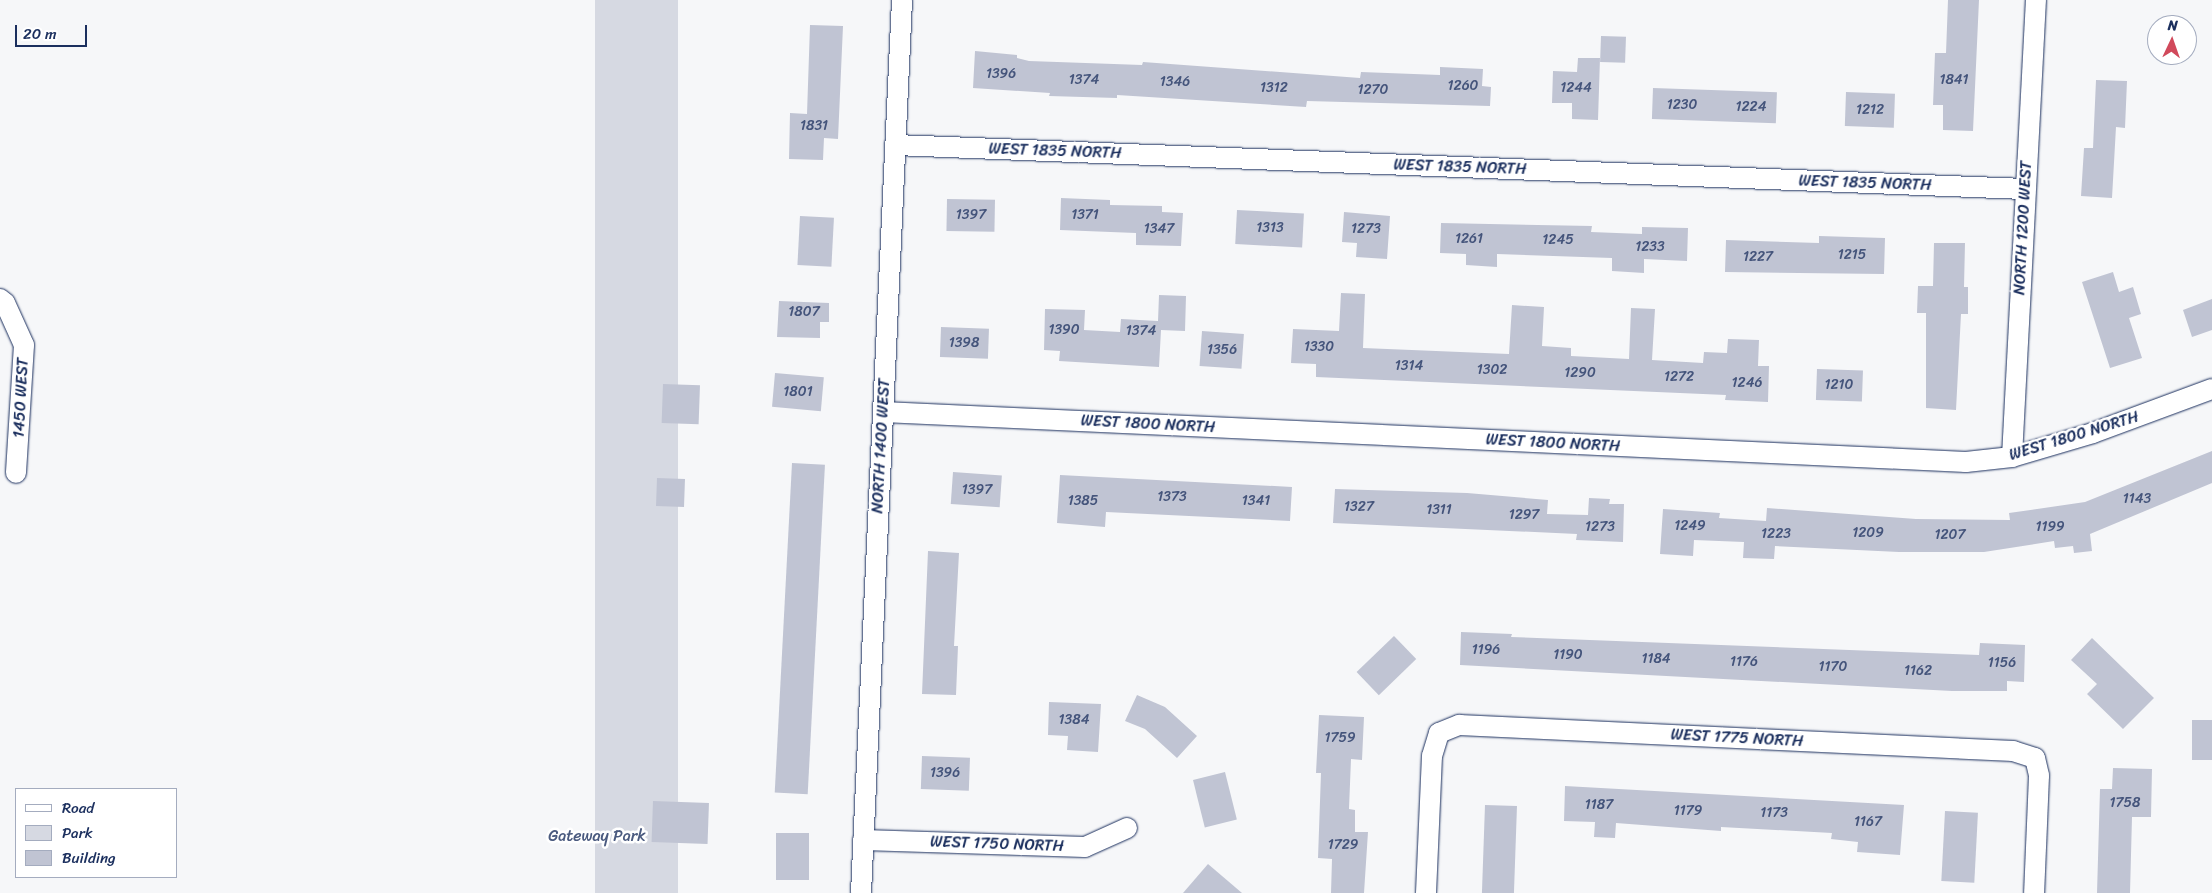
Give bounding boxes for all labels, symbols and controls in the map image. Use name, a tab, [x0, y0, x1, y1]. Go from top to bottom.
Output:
text: N	[2167, 13, 2178, 38]
scale bar	[18, 15, 90, 47]
north arrow	[2147, 15, 2197, 65]
text: 20 m	[23, 21, 57, 47]
house number: 1396	[986, 66, 1016, 82]
house number: 1374	[1069, 72, 1099, 88]
house number: 1841	[1939, 72, 1969, 88]
house number: 1346	[1160, 74, 1190, 90]
house number: 1260	[1448, 78, 1478, 94]
house number: 1312	[1260, 80, 1288, 96]
house number: 1244	[1560, 80, 1592, 96]
house number: 1270	[1358, 82, 1388, 98]
house number: 1230	[1667, 97, 1697, 113]
house number: 1224	[1736, 99, 1766, 115]
house number: 1212	[1856, 102, 1884, 118]
house number: 1831	[800, 118, 828, 134]
street label: WEST 1835 NORTH	[988, 139, 1122, 163]
street label: WEST 1835 NORTH	[1393, 155, 1527, 179]
street label: NORTH 1200 WEST	[2010, 160, 2036, 296]
street label: WEST 1835 NORTH	[1798, 171, 1932, 195]
house number: 1397	[956, 207, 986, 223]
house number: 1371	[1071, 207, 1099, 223]
house number: 1313	[1256, 220, 1284, 236]
house number: 1347	[1144, 221, 1174, 237]
house number: 1273	[1351, 221, 1381, 237]
house number: 1261	[1455, 231, 1483, 247]
house number: 1245	[1542, 232, 1574, 248]
house number: 1233	[1635, 239, 1665, 255]
house number: 1215	[1838, 247, 1866, 263]
house number: 1227	[1743, 249, 1773, 265]
house number: 1807	[788, 304, 820, 320]
house number: 1390	[1048, 322, 1080, 338]
house number: 1374	[1126, 323, 1156, 339]
house number: 1398	[949, 335, 979, 351]
house number: 1330	[1304, 339, 1334, 355]
house number: 1356	[1207, 342, 1237, 358]
street label: 1450 WEST	[9, 357, 33, 439]
house number: 1314	[1395, 358, 1423, 374]
house number: 1302	[1477, 362, 1507, 378]
house number: 1290	[1564, 365, 1596, 381]
house number: 1272	[1664, 369, 1694, 385]
house number: 1246	[1732, 375, 1762, 391]
house number: 1210	[1825, 377, 1853, 393]
street label: NORTH 1400 WEST	[868, 378, 894, 514]
house number: 1801	[783, 384, 813, 400]
street label: WEST 1800 NORTH	[2007, 407, 2141, 465]
street label: WEST 1800 NORTH	[1080, 411, 1216, 437]
street label: WEST 1800 NORTH	[1485, 430, 1621, 456]
house number: 1397	[962, 482, 992, 498]
house number: 1373	[1157, 489, 1187, 505]
house number: 1143	[2123, 491, 2151, 507]
house number: 1385	[1068, 493, 1098, 509]
house number: 1341	[1242, 493, 1270, 509]
house number: 1327	[1344, 499, 1374, 515]
house number: 1311	[1426, 502, 1452, 518]
house number: 1297	[1509, 507, 1539, 523]
house number: 1249	[1674, 518, 1706, 534]
house number: 1273	[1585, 519, 1615, 535]
house number: 1199	[2035, 519, 2065, 535]
house number: 1209	[1852, 525, 1884, 541]
house number: 1223	[1761, 526, 1791, 542]
house number: 1207	[1935, 527, 1965, 543]
house number: 1196	[1472, 642, 1500, 658]
house number: 1190	[1553, 647, 1583, 663]
house number: 1184	[1641, 651, 1671, 667]
house number: 1176	[1730, 654, 1758, 670]
house number: 1156	[1988, 655, 2016, 671]
house number: 1170	[1819, 659, 1847, 675]
house number: 1162	[1904, 663, 1932, 679]
house number: 1384	[1059, 712, 1089, 728]
street label: WEST 1775 NORTH	[1670, 725, 1804, 751]
house number: 1759	[1324, 730, 1356, 746]
house number: 1396	[930, 765, 960, 781]
legend	[15, 788, 178, 878]
text: Road	[62, 795, 94, 821]
house number: 1758	[2110, 795, 2140, 811]
house number: 1187	[1585, 797, 1613, 813]
house number: 1179	[1674, 803, 1702, 819]
house number: 1173	[1760, 805, 1788, 821]
house number: 1167	[1854, 814, 1882, 830]
text: Park	[62, 820, 93, 846]
park label: Gateway Park	[548, 826, 646, 846]
street label: WEST 1750 NORTH	[930, 832, 1064, 856]
house number: 1729	[1328, 837, 1358, 853]
text: Building	[62, 845, 116, 871]

